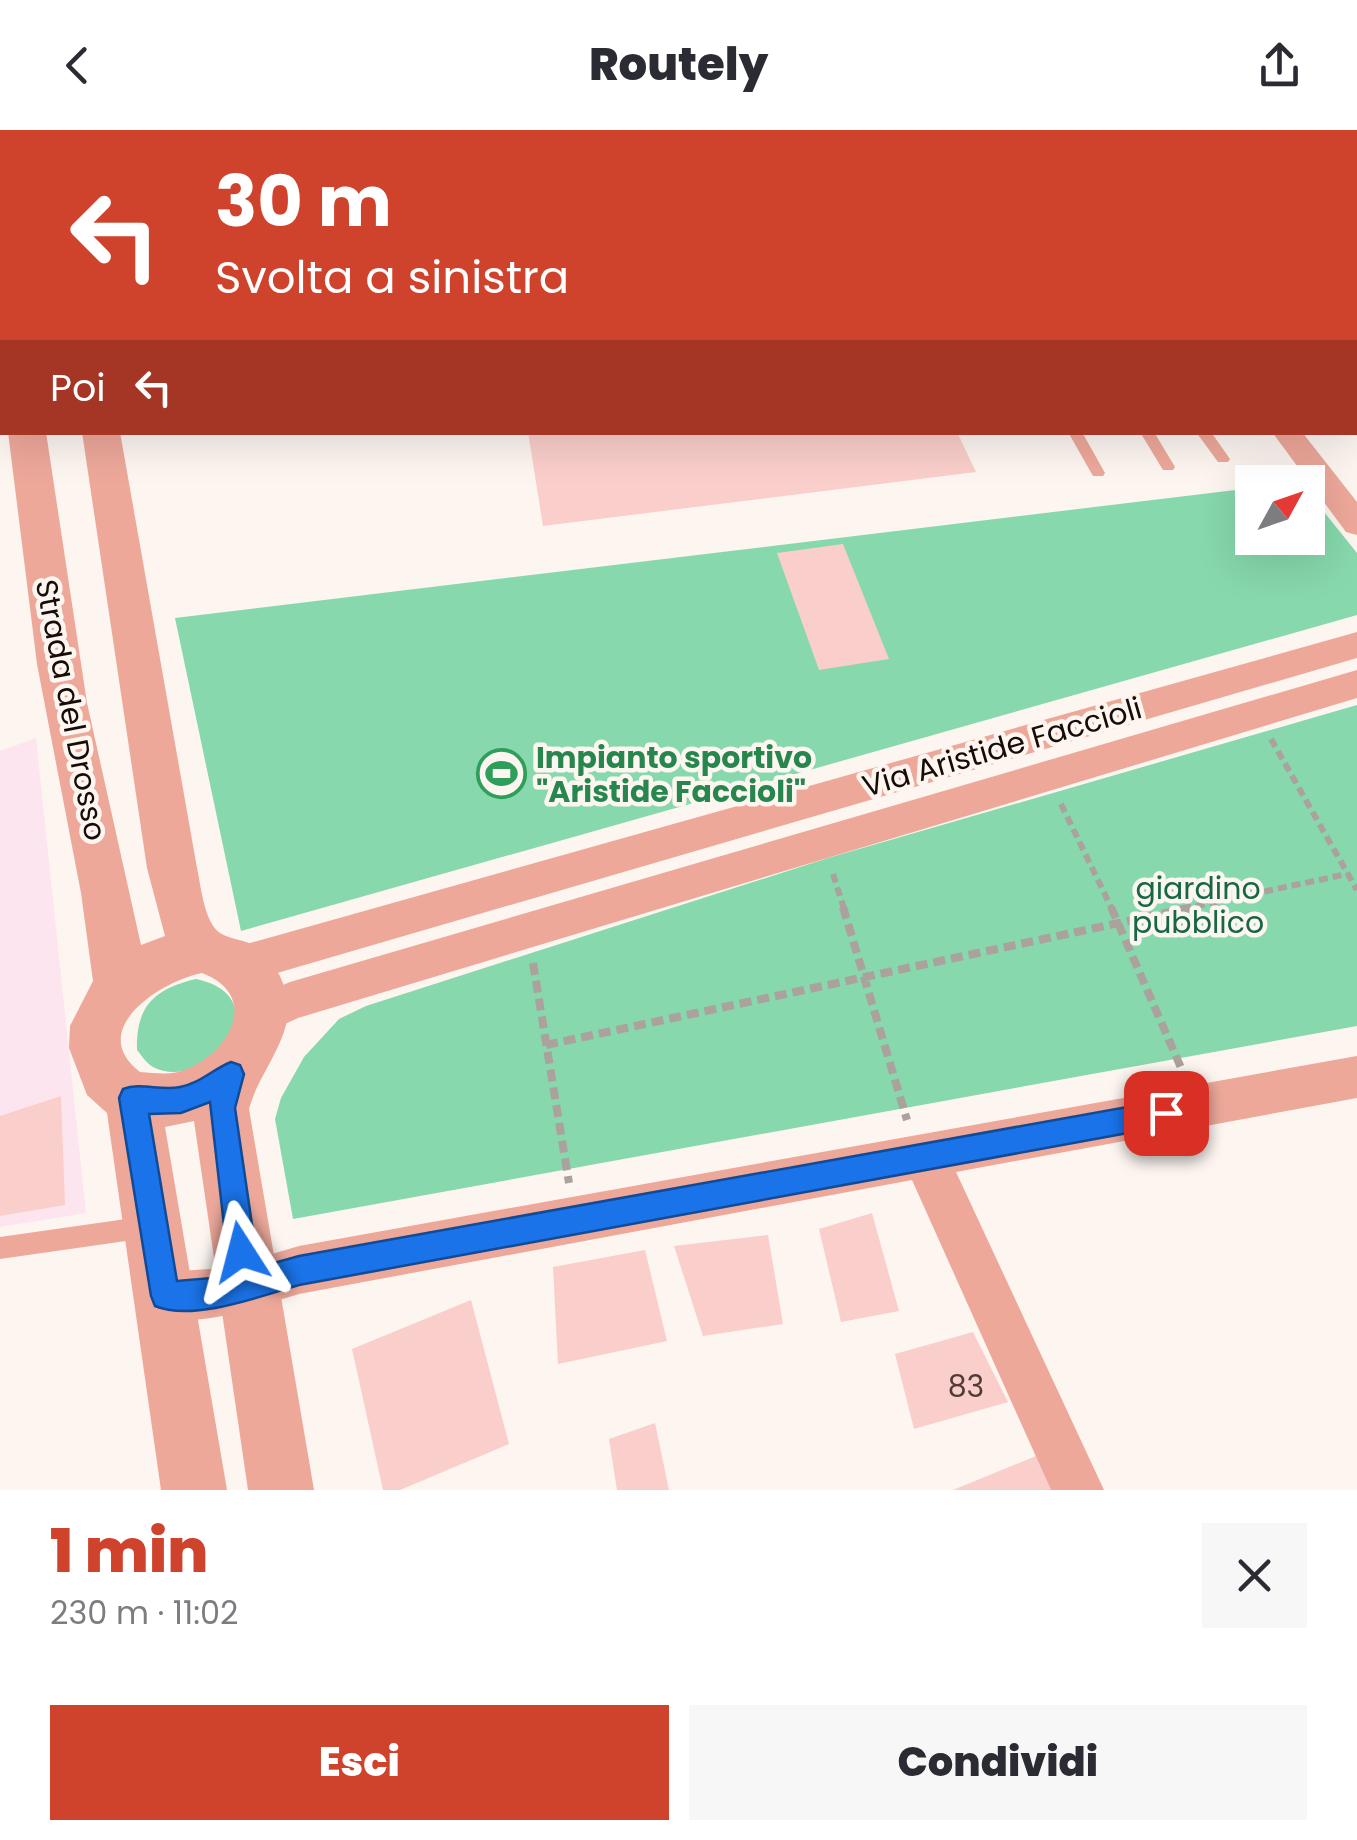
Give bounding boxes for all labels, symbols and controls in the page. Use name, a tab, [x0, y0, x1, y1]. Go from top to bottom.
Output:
text: Routely	[589, 33, 768, 96]
icon: back	[50, 38, 105, 93]
icon: share	[1252, 38, 1307, 93]
text: 30 m	[215, 152, 392, 251]
icon: left	[50, 170, 180, 300]
text: Svolta a sinistra	[215, 246, 569, 309]
icon: left	[126, 360, 181, 415]
text: Poi	[50, 361, 106, 414]
north arrow	[1235, 465, 1325, 555]
map controls	[1235, 465, 1325, 555]
street label: Strada del Drosso	[25, 576, 117, 844]
street label: Via Aristide Faccioli	[857, 687, 1147, 807]
place label: Impianto sportivo "Aristide Faccioli"	[536, 736, 812, 813]
sports icon: Impianto sportivo "Aristide Faccioli"	[475, 748, 527, 800]
park label: giardino pubblico	[1132, 867, 1264, 944]
pin	[1124, 1071, 1209, 1156]
icon: arrive	[1139, 1086, 1194, 1141]
position arrow	[189, 1200, 293, 1304]
house number: 83	[948, 1365, 984, 1408]
text: 1 min	[50, 1509, 208, 1593]
button: close	[1202, 1523, 1307, 1628]
text: 230 m · 11:02	[50, 1590, 239, 1635]
button: Esci	[50, 1705, 669, 1820]
button: Condividi	[689, 1705, 1307, 1820]

